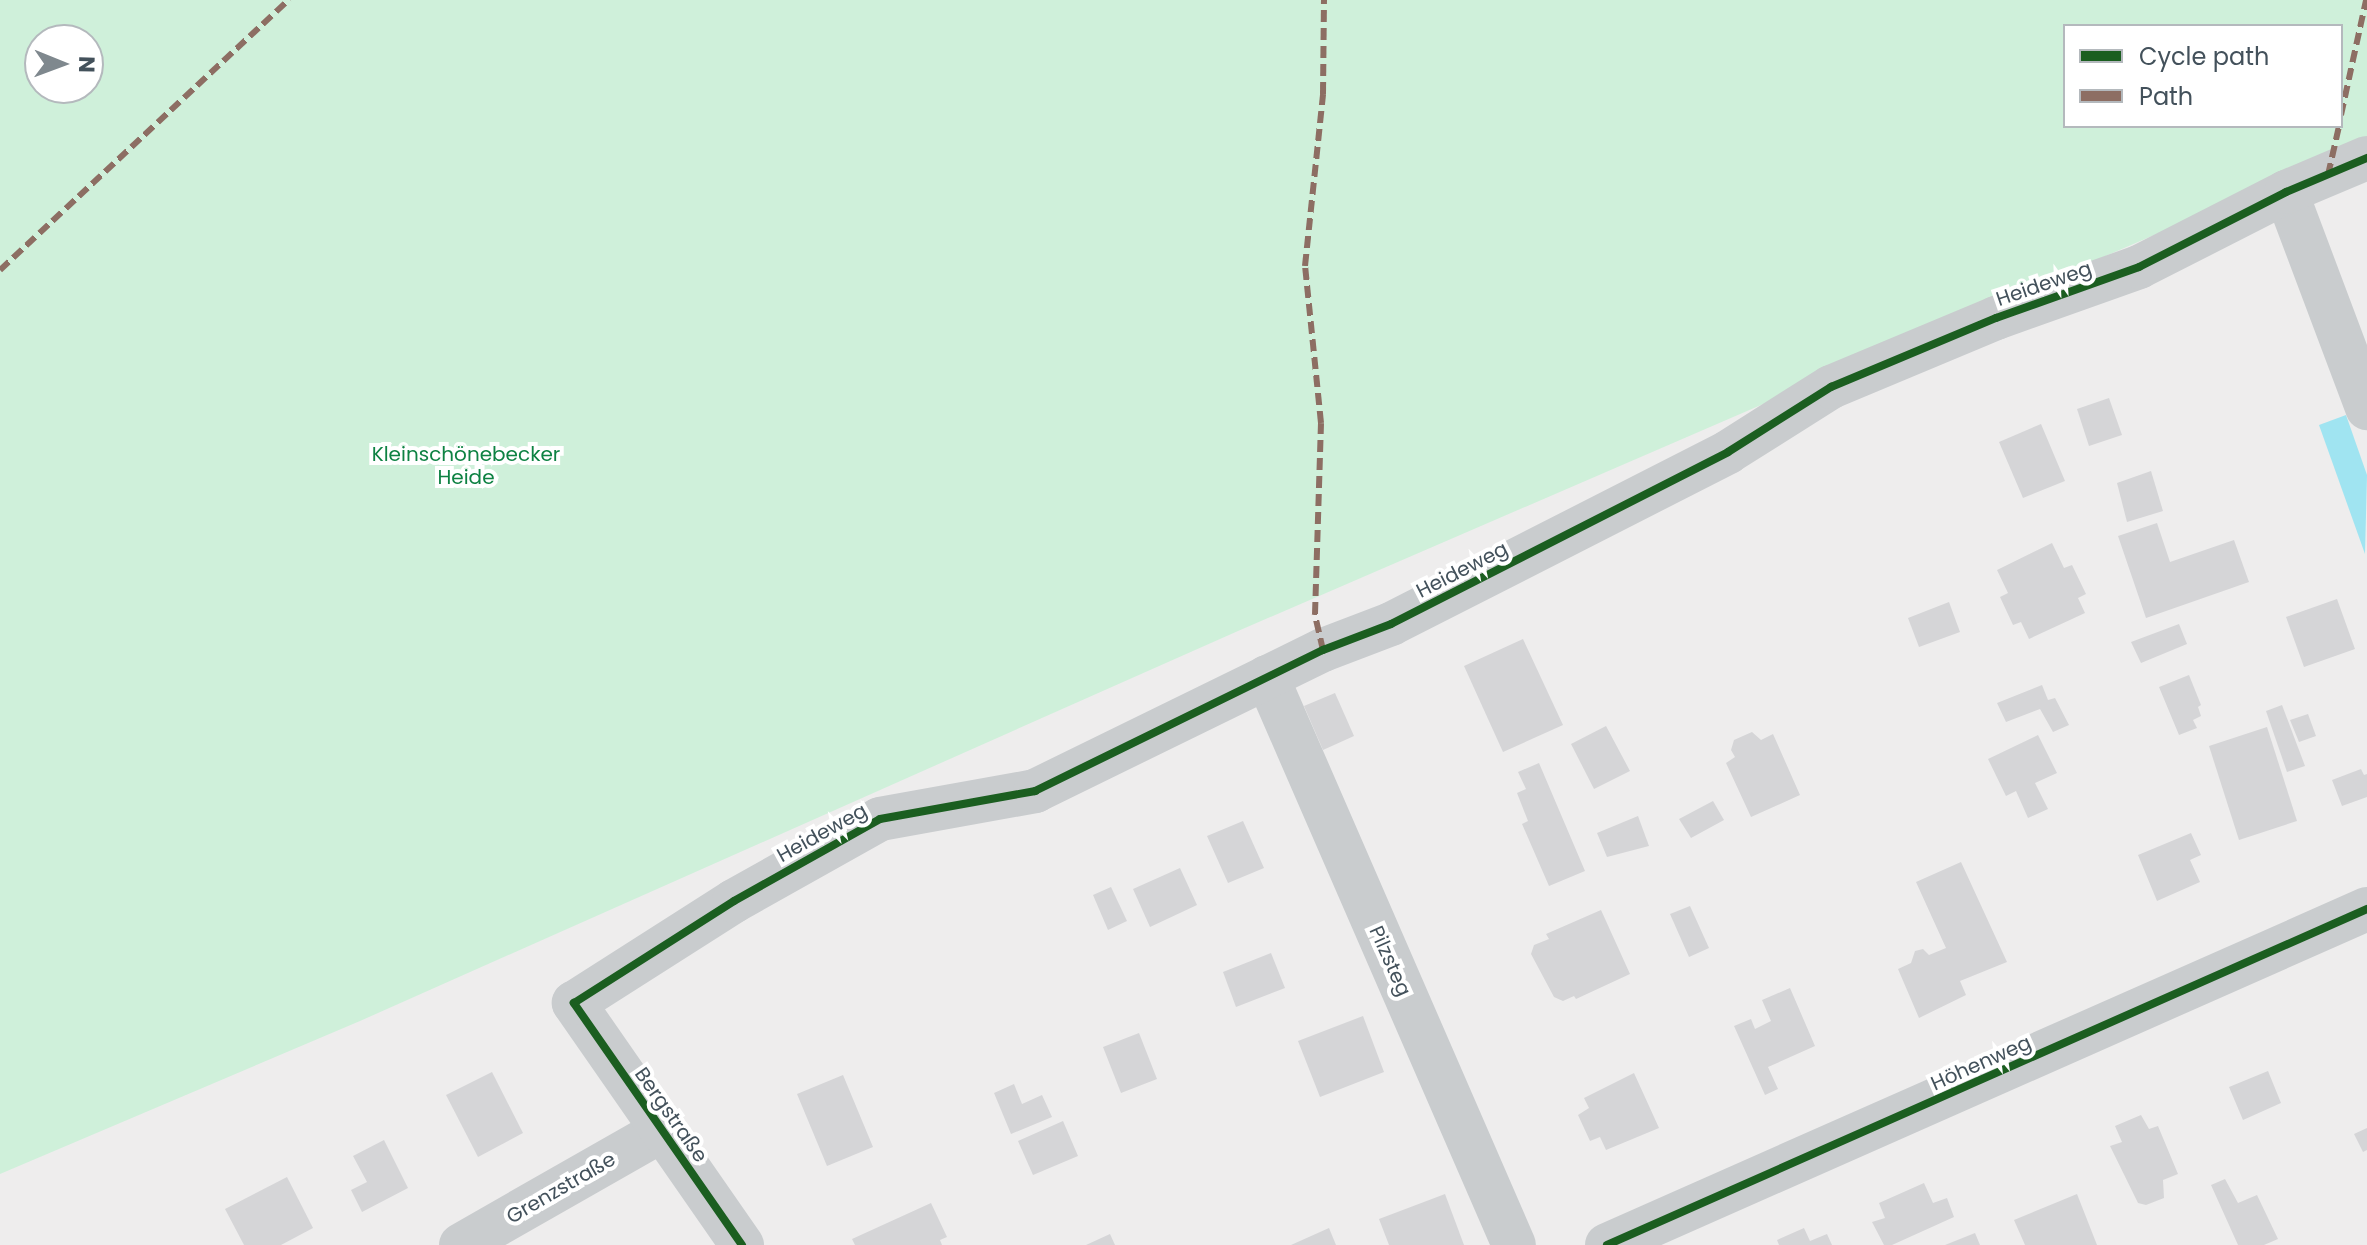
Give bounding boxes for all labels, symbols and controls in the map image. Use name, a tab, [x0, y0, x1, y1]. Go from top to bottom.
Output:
north arrow	[24, 24, 104, 104]
legend	[2063, 24, 2343, 128]
text: Cycle path	[2139, 40, 2269, 73]
text: N	[71, 56, 102, 73]
text: Path	[2139, 80, 2193, 113]
street label: Heideweg	[1993, 256, 2095, 312]
park label: Kleinschönebecker Heide	[372, 442, 560, 489]
street label: Heideweg	[1412, 537, 1512, 603]
street label: Heideweg	[773, 798, 871, 868]
street label: Pilzsteg	[1364, 922, 1416, 1000]
street label: Höhenweg	[1927, 1030, 2035, 1096]
street label: Bergstraße	[630, 1063, 712, 1167]
street label: Grenzstraße	[502, 1147, 620, 1229]

